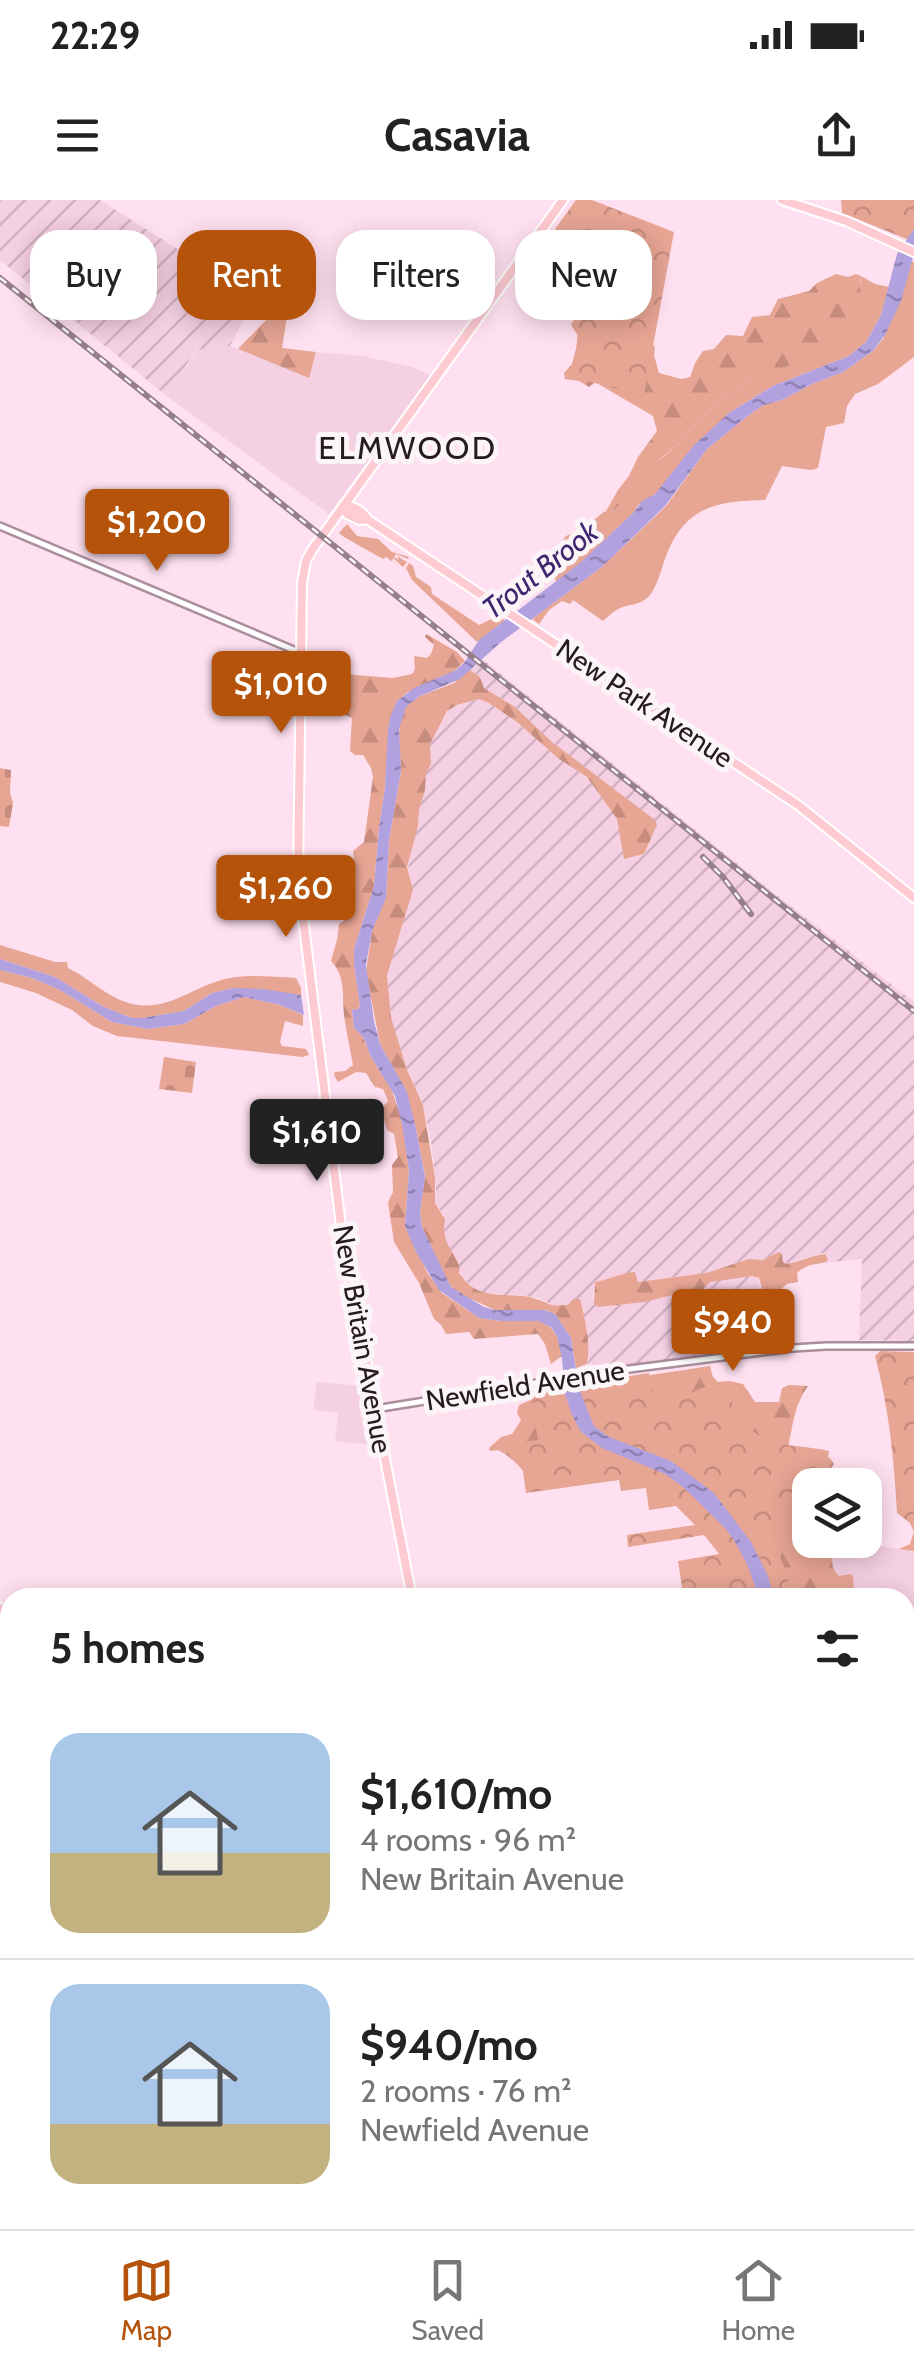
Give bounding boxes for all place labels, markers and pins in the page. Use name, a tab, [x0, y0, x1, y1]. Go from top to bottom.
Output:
pin: $1,200	[76, 489, 238, 574]
pin: $1,010	[200, 651, 362, 736]
pin: $1,260	[205, 855, 367, 940]
pin: $1,610	[236, 1099, 398, 1184]
pin: $940	[674, 1289, 792, 1374]

